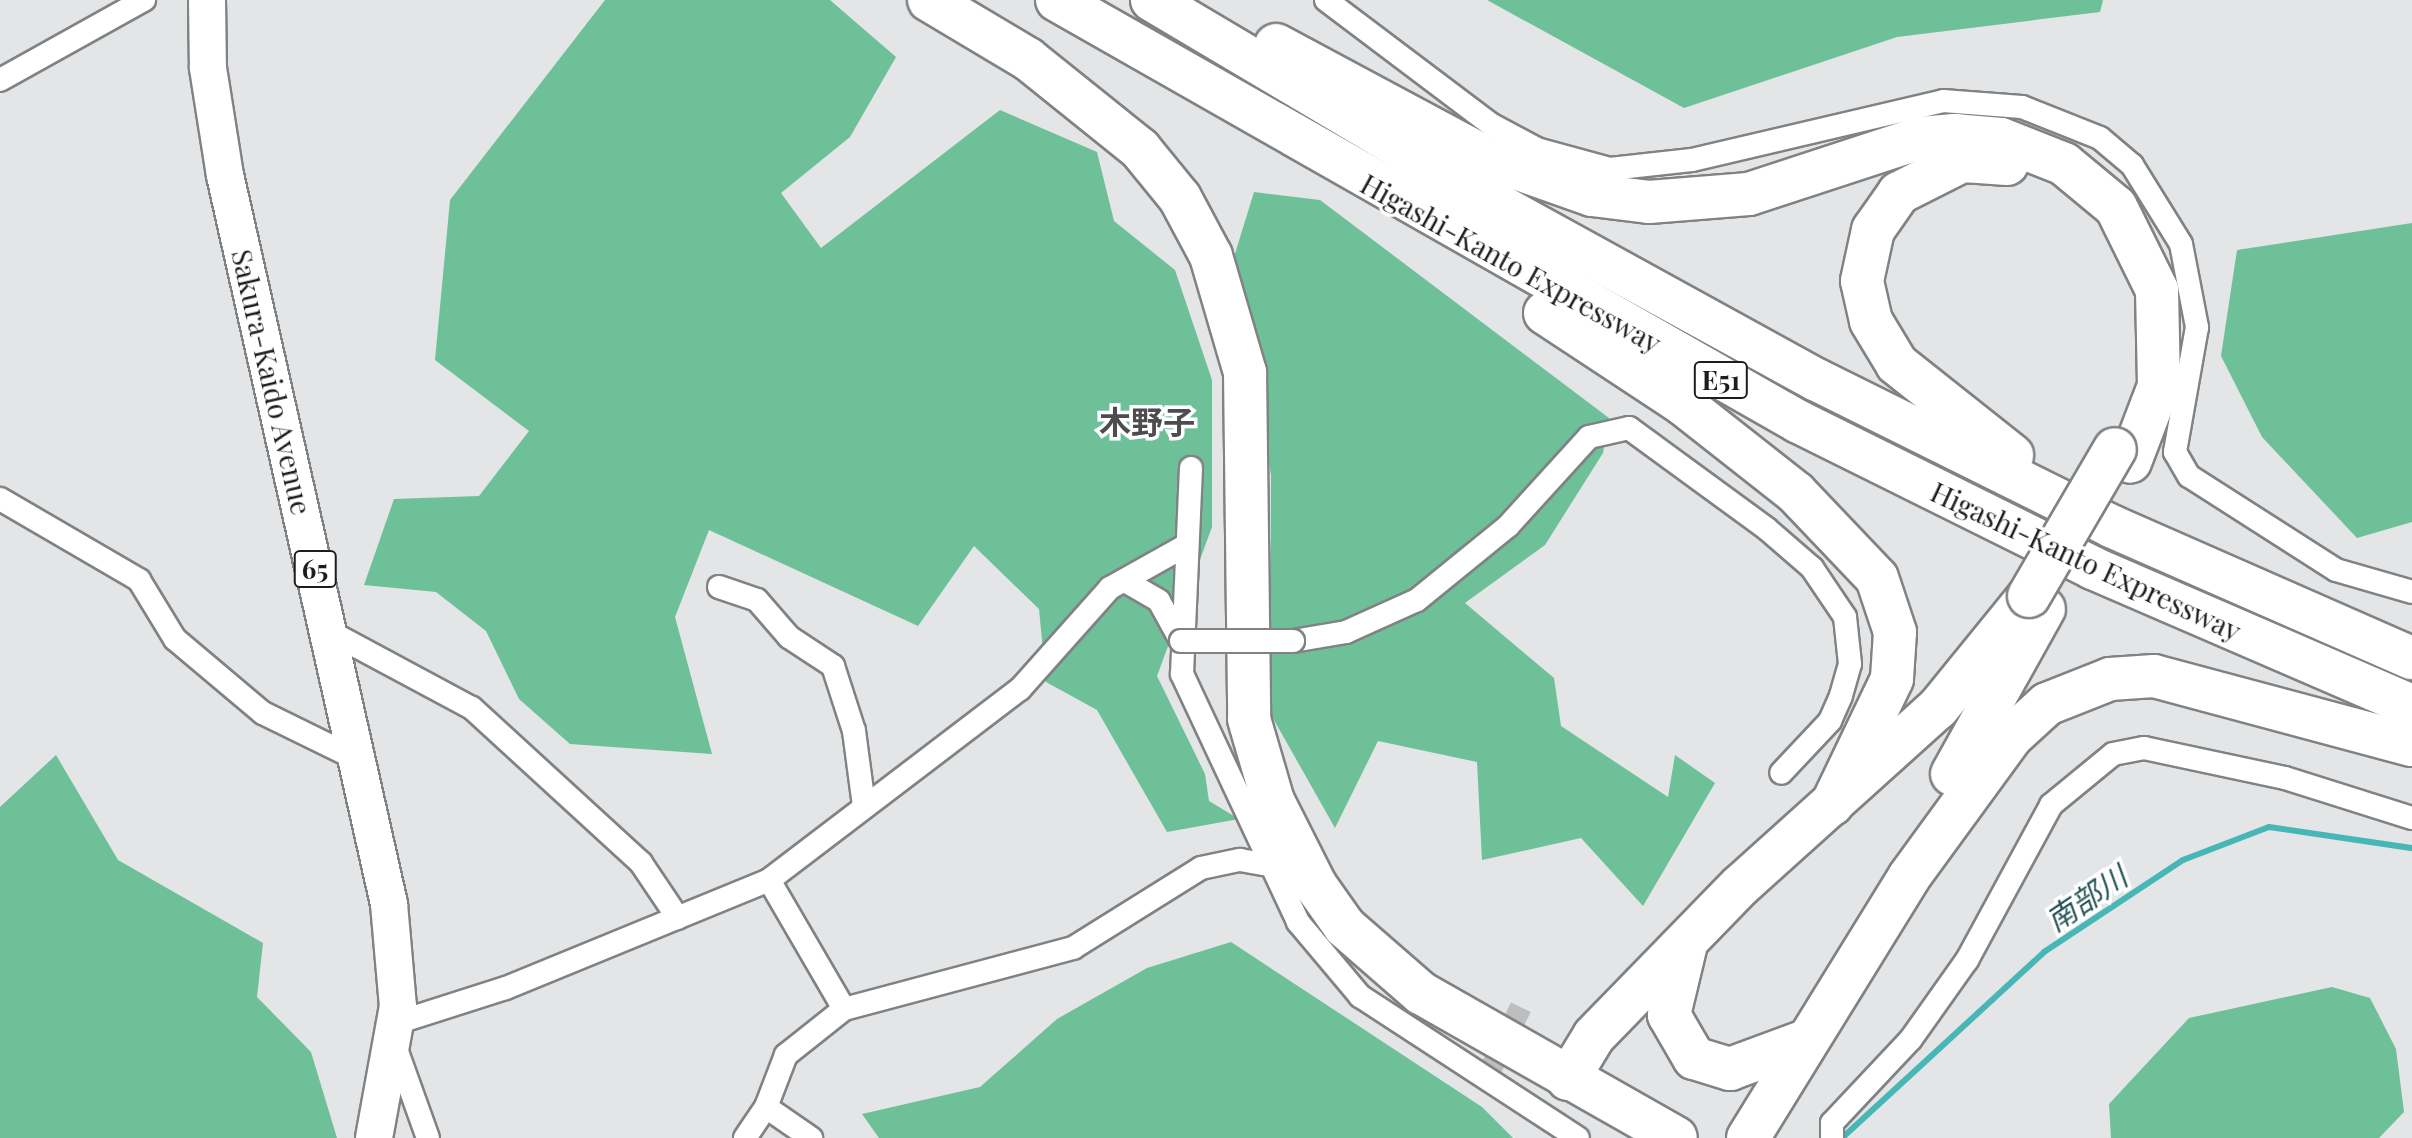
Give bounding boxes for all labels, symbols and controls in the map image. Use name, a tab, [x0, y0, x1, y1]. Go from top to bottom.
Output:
street label: Higashi-Kanto Expressway	[1355, 166, 1667, 360]
street label: Sakura-Kaido Avenue	[225, 246, 319, 518]
road number: E51	[1693, 358, 1749, 402]
district label: 木野子	[1099, 402, 1195, 440]
street label: Higashi-Kanto Expressway	[1926, 474, 2246, 648]
road number: 65	[293, 547, 337, 591]
water label: 南部川	[2039, 858, 2133, 938]

